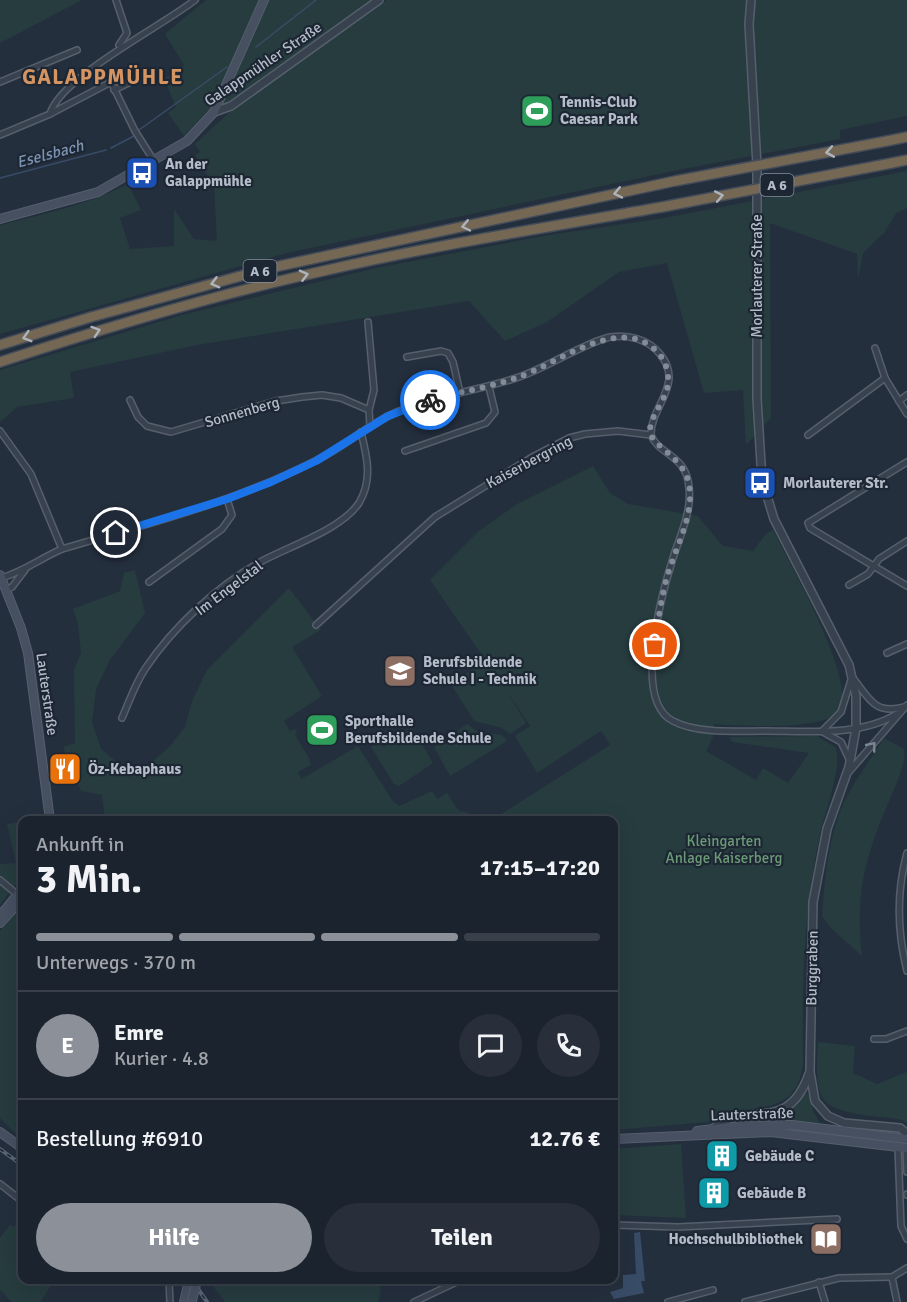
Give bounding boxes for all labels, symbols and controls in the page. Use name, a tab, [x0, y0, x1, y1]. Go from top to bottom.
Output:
street label: Galappmühler Straße	[201, 18, 325, 110]
district label: GALAPPMÜHLE	[22, 64, 184, 90]
sports icon: Tennis-Club Caesar Park	[519, 93, 555, 129]
place label: Tennis-Club Caesar Park	[560, 93, 638, 128]
water label: Eselsbach	[14, 135, 87, 173]
one-way arrow	[825, 145, 835, 158]
bus stop icon: An der Galappmühle	[124, 155, 160, 191]
place label: An der Galappmühle	[165, 155, 252, 190]
road number: A 6	[760, 174, 794, 196]
one-way arrow	[613, 186, 623, 199]
one-way arrow	[714, 190, 724, 203]
street label: Morlauterer Straße	[748, 214, 766, 338]
one-way arrow	[461, 219, 471, 232]
road number: A 6	[244, 260, 276, 282]
one-way arrow	[299, 270, 309, 283]
one-way arrow	[210, 276, 220, 288]
one-way arrow	[90, 325, 101, 338]
one-way arrow	[22, 329, 33, 342]
courier	[400, 370, 460, 430]
icon: bike	[414, 384, 447, 417]
street label: Sonnenberg	[203, 393, 282, 431]
street label: Kaiserbergring	[483, 432, 575, 492]
bus stop icon: Morlauterer Str.	[742, 465, 778, 501]
place label: Morlauterer Str.	[783, 474, 889, 492]
pin	[90, 507, 141, 558]
icon: home	[99, 516, 132, 549]
street label: Im Engelstal	[192, 557, 266, 619]
pin	[629, 619, 680, 670]
icon: bag	[638, 628, 671, 661]
street label: Lauterstraße	[32, 651, 62, 737]
school or university icon: Berufsbildende Schule I - Technik	[382, 653, 418, 689]
place label: Berufsbildende Schule I - Technik	[423, 653, 537, 688]
sports icon: Sporthalle Berufsbildende Schule	[304, 712, 340, 748]
place label: Sporthalle Berufsbildende Schule	[345, 712, 491, 747]
one-way arrow	[864, 742, 875, 753]
restaurant icon: Öz-Kebaphaus	[47, 751, 83, 787]
place label: Öz-Kebaphaus	[88, 760, 181, 778]
text: Ankunft in	[36, 832, 124, 857]
park label: Kleingarten Anlage Kaiserberg	[665, 832, 783, 867]
text: 17:15–17:20	[480, 854, 600, 881]
text: 3 Min.	[36, 855, 142, 903]
street label: Burggraben	[802, 930, 822, 1006]
text: Unterwegs · 370 m	[36, 950, 196, 975]
button: chat	[459, 1014, 522, 1077]
button: phone	[537, 1014, 600, 1077]
text: Emre	[114, 1019, 164, 1046]
text: E	[61, 1032, 74, 1059]
text: Kurier · 4.8	[114, 1046, 209, 1071]
street label: Lauterstraße	[710, 1104, 794, 1124]
text: Bestellung #6910	[36, 1125, 203, 1152]
text: 12.76 €	[529, 1125, 600, 1152]
building icon: Gebäude C	[704, 1138, 740, 1174]
place label: Gebäude C	[745, 1147, 814, 1165]
building icon: Gebäude B	[696, 1175, 732, 1211]
place label: Gebäude B	[737, 1184, 806, 1202]
button: Hilfe	[36, 1203, 312, 1272]
button: Teilen	[324, 1203, 600, 1272]
library icon: Hochschulbibliothek	[808, 1221, 844, 1257]
place label: Hochschulbibliothek	[668, 1230, 803, 1248]

